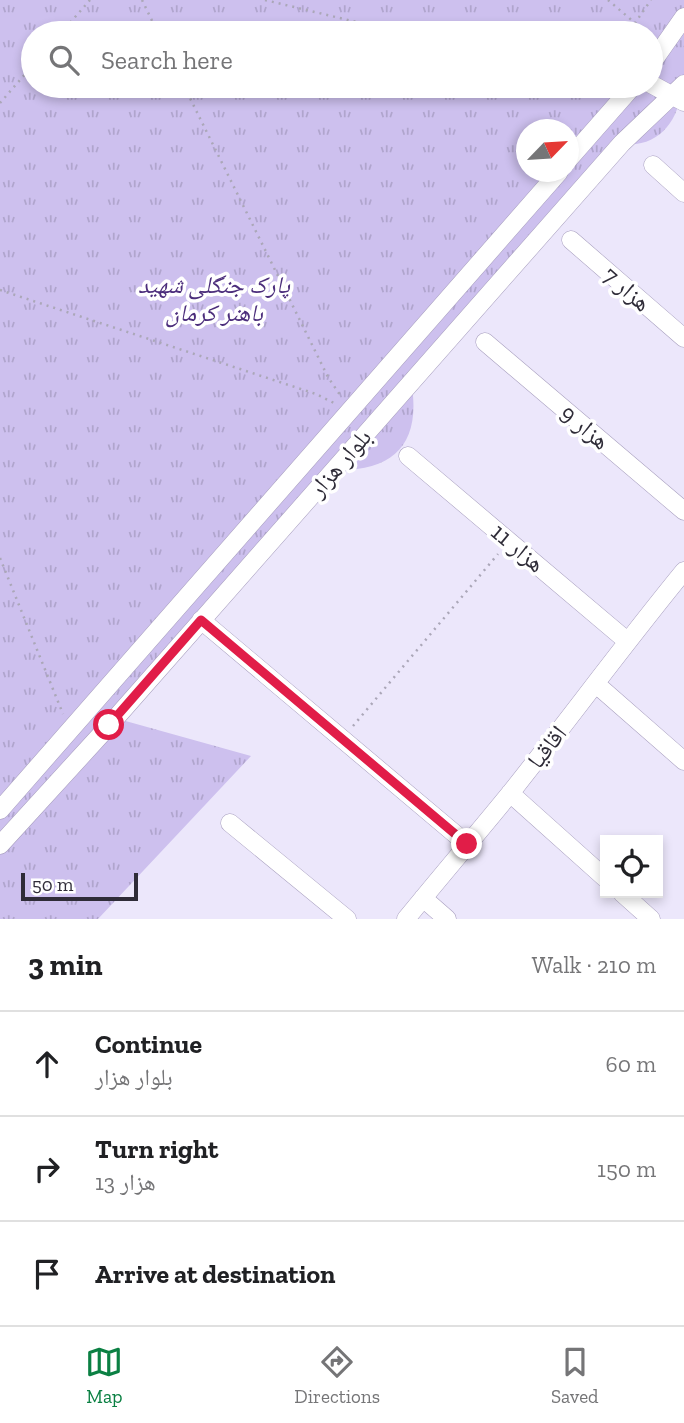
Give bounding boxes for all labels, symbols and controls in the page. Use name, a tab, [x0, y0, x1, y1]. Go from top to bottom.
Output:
search box	[21, 21, 663, 98]
icon: search	[45, 41, 83, 79]
text: Search here	[101, 44, 233, 76]
north arrow	[516, 119, 579, 182]
street label: هزار 7	[598, 260, 657, 317]
park label: پارک جنگلی شهید باهنر کرمان	[138, 270, 291, 328]
street label: هزار 9	[555, 398, 616, 455]
street label: بلوار هزار	[301, 423, 377, 504]
street label: هزار 11	[486, 517, 551, 578]
route start	[93, 709, 124, 740]
street label: اقاقیا	[521, 719, 572, 774]
route end	[451, 828, 482, 859]
map controls	[600, 835, 663, 898]
button: locate	[600, 835, 663, 898]
scale bar	[21, 870, 138, 902]
text: 50 m	[32, 873, 73, 896]
text: 3 min	[28, 947, 103, 983]
text: Walk · 210 m	[532, 951, 656, 979]
text: Continue	[95, 1028, 202, 1060]
icon: ahead	[28, 1045, 66, 1083]
text: 60 m	[605, 1050, 656, 1078]
text: بلوار هزار	[95, 1063, 173, 1091]
text: Turn right	[95, 1133, 218, 1165]
icon: right	[28, 1150, 66, 1188]
text: 150 m	[597, 1155, 656, 1183]
text: هزار 13	[95, 1168, 156, 1196]
icon: arrive	[28, 1255, 66, 1293]
text: Arrive at destination	[95, 1258, 335, 1290]
tab: Map	[85, 1343, 123, 1408]
tab: Directions	[294, 1343, 380, 1408]
tab: Saved	[551, 1343, 599, 1408]

